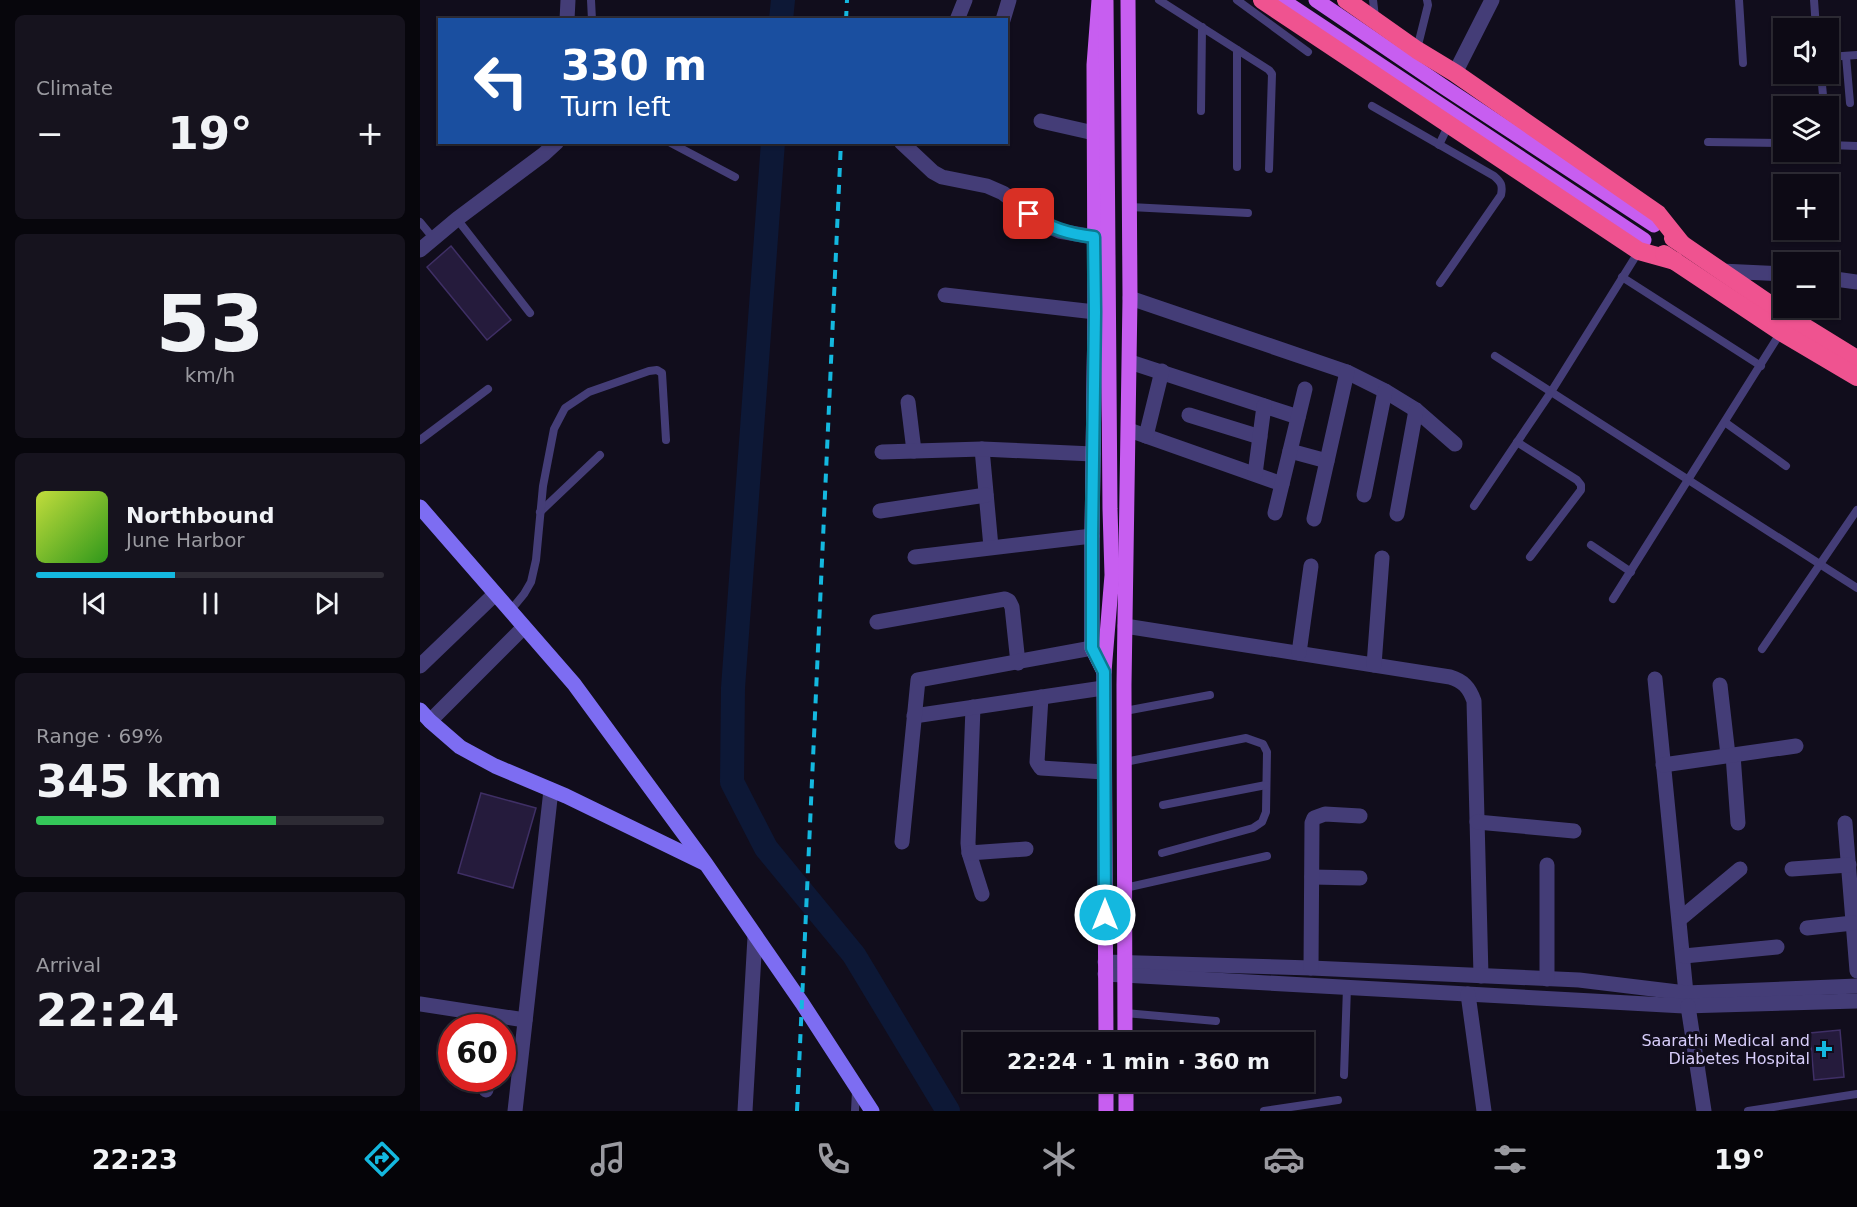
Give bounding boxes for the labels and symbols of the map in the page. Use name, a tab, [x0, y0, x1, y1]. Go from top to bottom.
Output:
pin	[1003, 188, 1054, 239]
position arrow	[1073, 883, 1137, 947]
speed limit sign: 60	[438, 1014, 516, 1092]
place label: Saarathi Medical and Diabetes Hospital	[1641, 1031, 1810, 1068]
marker: Saarathi Medical and Diabetes Hospital	[1815, 1040, 1833, 1058]

